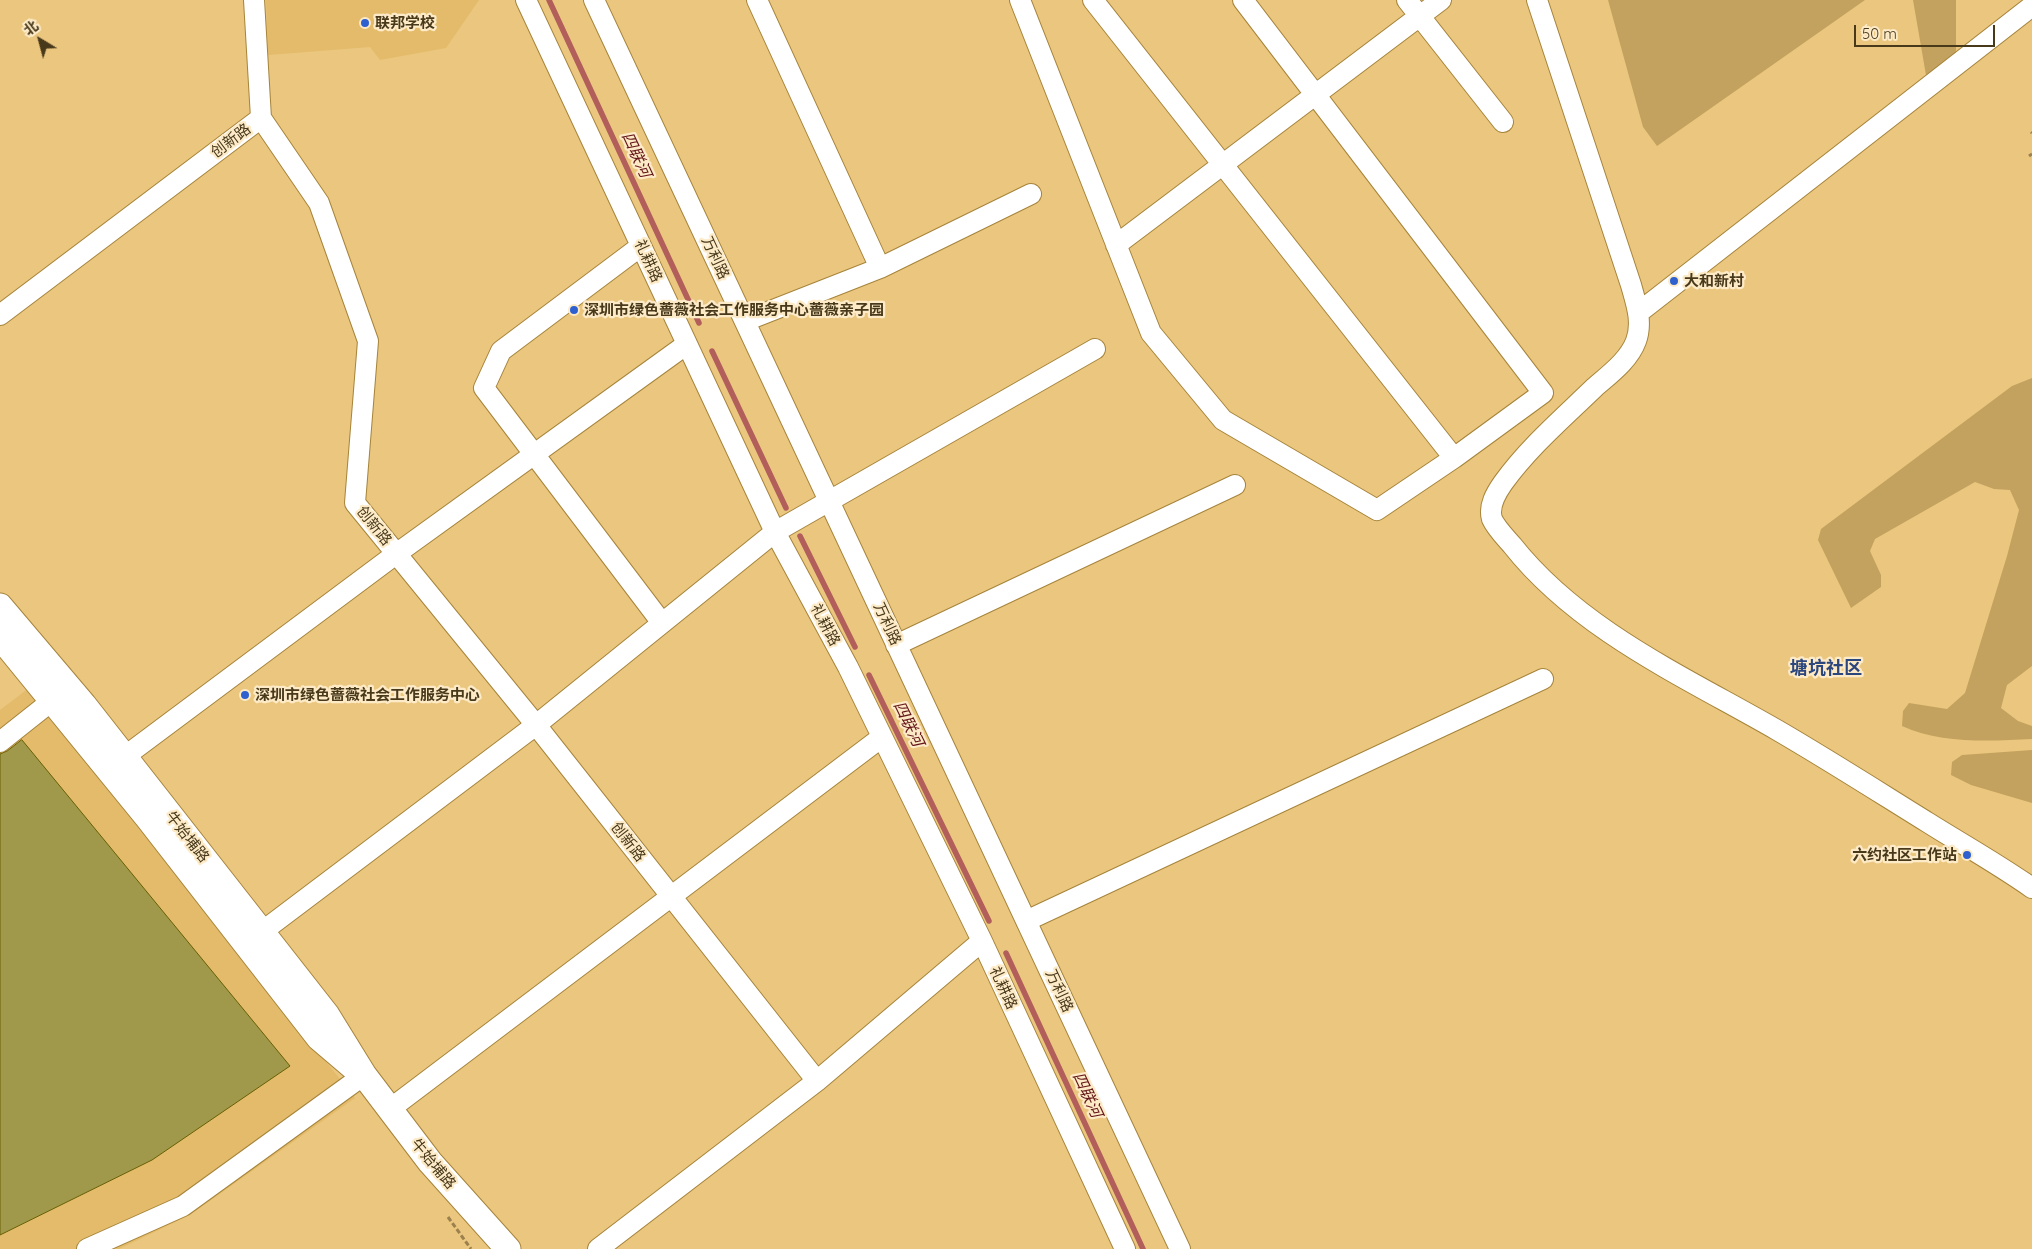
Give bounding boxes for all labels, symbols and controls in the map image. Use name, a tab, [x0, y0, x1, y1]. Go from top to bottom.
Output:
place label: 联邦学校	[375, 14, 435, 32]
north arrow	[15, 15, 65, 65]
scale bar	[1857, 15, 1998, 47]
text: 北	[20, 17, 42, 39]
marker: 联邦学校	[359, 17, 371, 29]
text: 50 m	[1862, 24, 1897, 43]
street label: 创新路	[208, 120, 254, 162]
water label: 四联河	[617, 129, 655, 181]
street label: 万利路	[697, 234, 733, 282]
street label: 礼耕路	[630, 237, 666, 285]
place label: 大和新村	[1684, 272, 1744, 290]
marker: 大和新村	[1668, 275, 1680, 287]
place label: 深圳市绿色蔷薇社会工作服务中心蔷薇亲子园	[584, 301, 884, 319]
marker: 深圳市绿色蔷薇社会工作服务中心蔷薇亲子园	[568, 304, 580, 316]
street label: 创新路	[353, 503, 395, 549]
street label: 万利路	[869, 600, 905, 648]
street label: 礼耕路	[806, 601, 844, 649]
district label: 塘坑社区	[1790, 658, 1862, 680]
place label: 深圳市绿色蔷薇社会工作服务中心	[255, 686, 480, 704]
marker: 深圳市绿色蔷薇社会工作服务中心	[239, 689, 251, 701]
water label: 四联河	[889, 698, 927, 750]
street label: 牛始埔路	[161, 808, 213, 866]
street label: 创新路	[607, 819, 649, 865]
place label: 六约社区工作站	[1852, 846, 1957, 864]
marker: 六约社区工作站	[1961, 849, 1973, 861]
street label: 礼耕路	[985, 964, 1021, 1012]
street label: 万利路	[1041, 967, 1077, 1015]
water label: 四联河	[1068, 1069, 1106, 1121]
street label: 牛始埔路	[407, 1135, 459, 1193]

